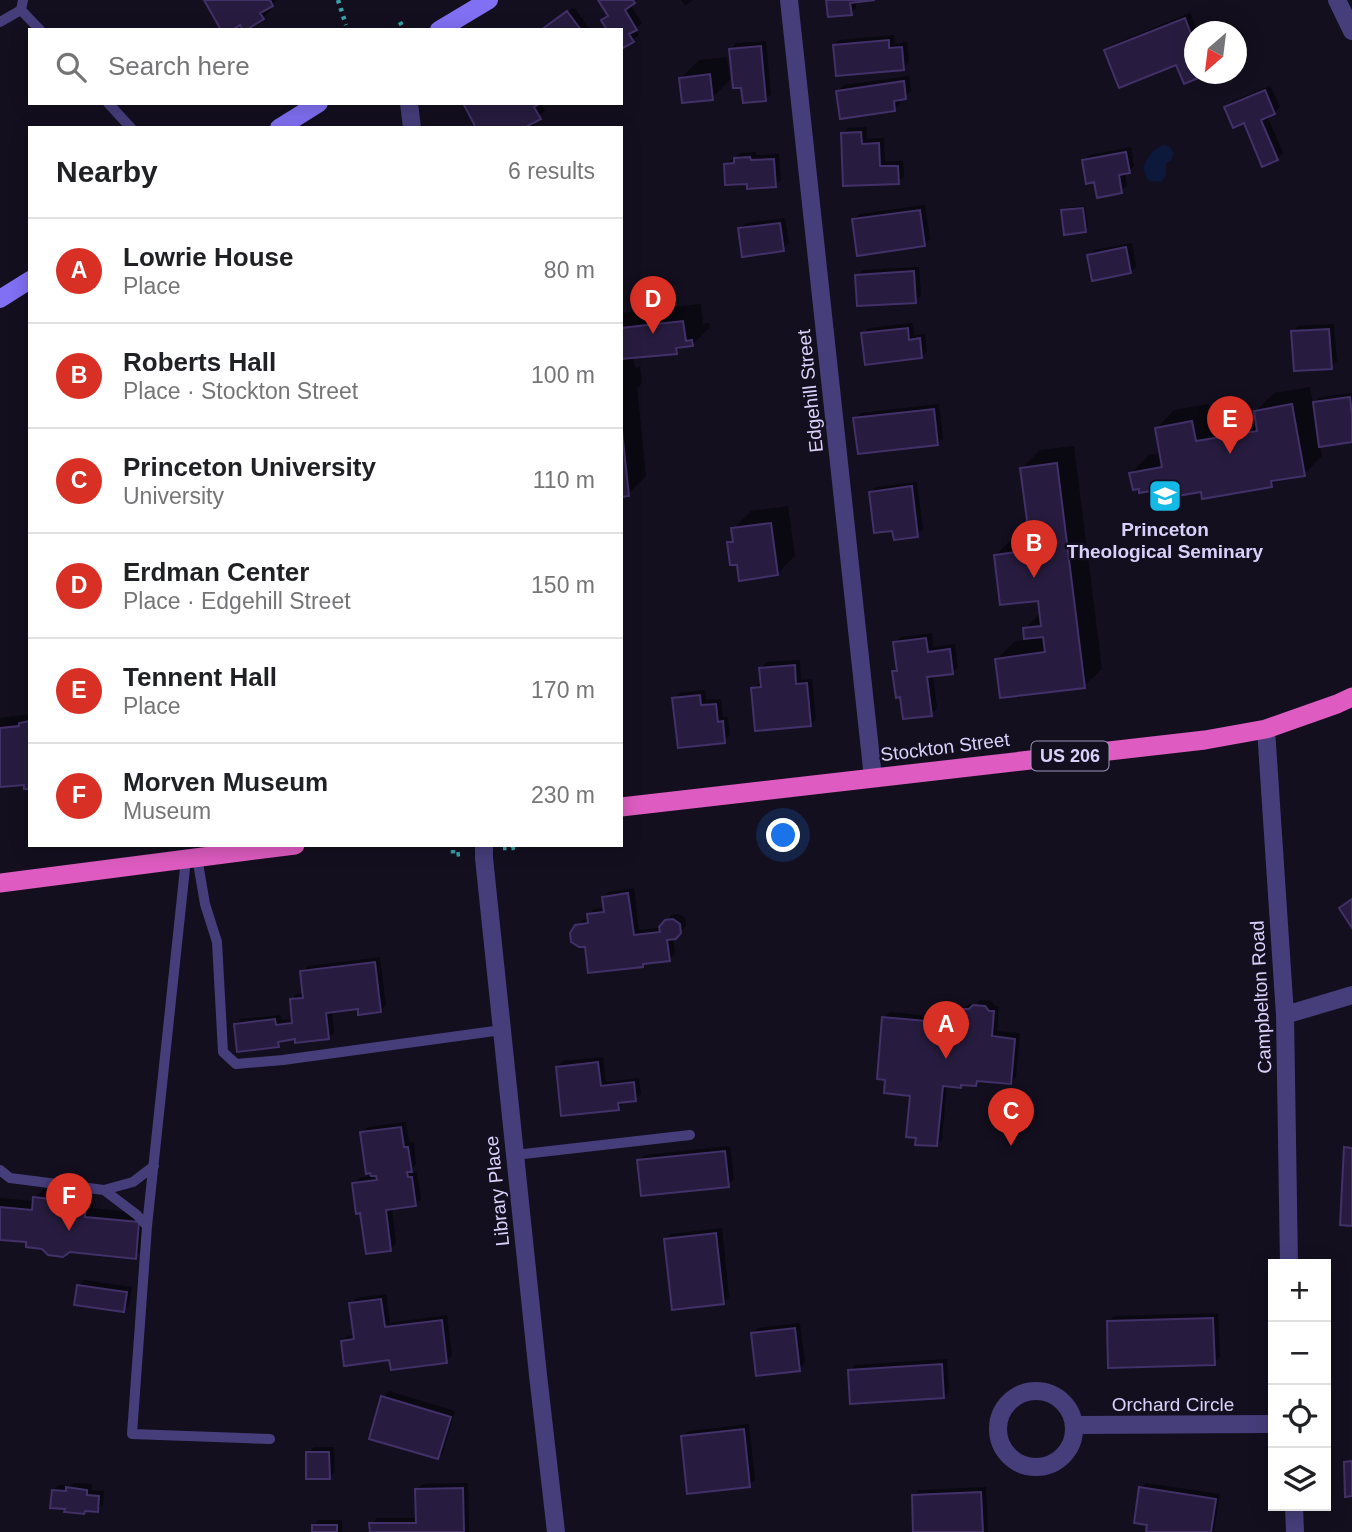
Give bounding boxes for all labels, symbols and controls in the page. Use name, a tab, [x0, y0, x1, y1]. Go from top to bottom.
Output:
north arrow	[1184, 21, 1247, 84]
search box	[28, 28, 623, 105]
icon: search	[52, 48, 90, 86]
text: Search here	[108, 51, 250, 81]
text: Nearby	[56, 155, 158, 188]
text: 6 results	[508, 158, 595, 184]
text: Lowrie House	[123, 242, 293, 272]
text: A	[71, 257, 87, 283]
text: 80 m	[544, 257, 595, 283]
text: Place	[123, 273, 181, 299]
pin: D	[630, 276, 676, 334]
street label: Edgehill Street	[793, 328, 827, 454]
text: Roberts Hall	[123, 347, 276, 377]
text: B	[71, 362, 87, 388]
text: 100 m	[531, 362, 595, 388]
text: Place · Stockton Street	[123, 378, 358, 404]
pin: E	[1207, 396, 1253, 454]
text: Princeton University	[123, 452, 376, 482]
text: C	[71, 467, 87, 493]
text: 110 m	[533, 467, 595, 493]
school or university icon: Princeton Theological Seminary	[1146, 477, 1184, 515]
text: University	[123, 483, 224, 509]
place label: Princeton Theological Seminary	[1067, 519, 1264, 562]
pin: B	[1011, 520, 1057, 578]
text: Erdman Center	[123, 557, 309, 587]
text: D	[71, 572, 87, 598]
text: 150 m	[531, 572, 595, 598]
text: Place · Edgehill Street	[123, 588, 351, 614]
text: Tennent Hall	[123, 662, 277, 692]
text: E	[71, 677, 87, 703]
text: 170 m	[531, 677, 595, 703]
text: Place	[123, 693, 181, 719]
street label: Stockton Street	[879, 729, 1011, 765]
road number: US 206	[1032, 742, 1108, 770]
text: Morven Museum	[123, 767, 328, 797]
text: F	[72, 782, 86, 808]
text: 230 m	[531, 782, 595, 808]
text: Museum	[123, 798, 211, 824]
your location	[766, 818, 800, 852]
street label: Campbelton Road	[1247, 920, 1275, 1074]
pin: A	[923, 1001, 969, 1059]
pin: C	[988, 1088, 1034, 1146]
street label: Library Place	[481, 1135, 513, 1247]
pin: F	[46, 1173, 92, 1231]
map controls	[1268, 1259, 1331, 1511]
button: +	[1268, 1259, 1331, 1322]
button: −	[1268, 1322, 1331, 1385]
button: locate	[1268, 1385, 1331, 1448]
street label: Orchard Circle	[1112, 1394, 1234, 1415]
button: layers	[1268, 1448, 1331, 1511]

